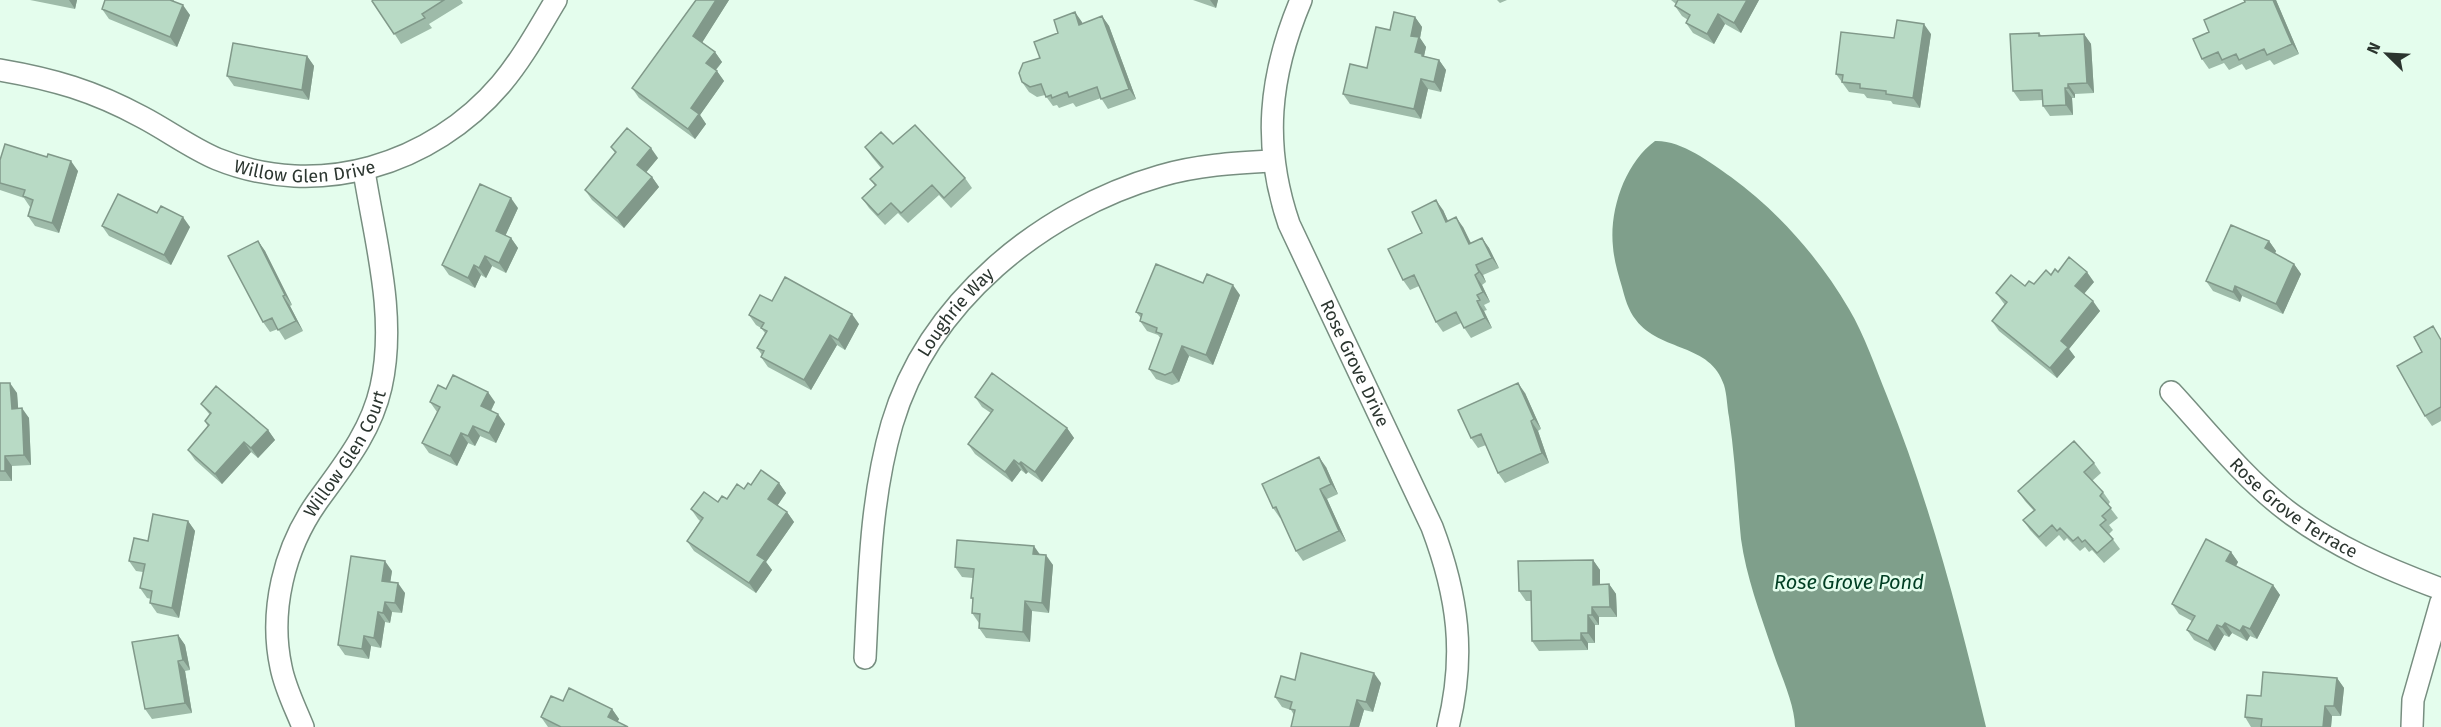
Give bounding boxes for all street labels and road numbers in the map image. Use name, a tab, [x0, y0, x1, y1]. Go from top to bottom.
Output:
street label: Willow Glen Drive	[231, 155, 378, 187]
street label: Loughrie Way	[913, 263, 998, 361]
street label: Rose Grove Drive	[1315, 296, 1394, 430]
street label: Willow Glen Court	[299, 388, 391, 521]
street label: Rose Grove Terrace	[2225, 453, 2361, 563]

